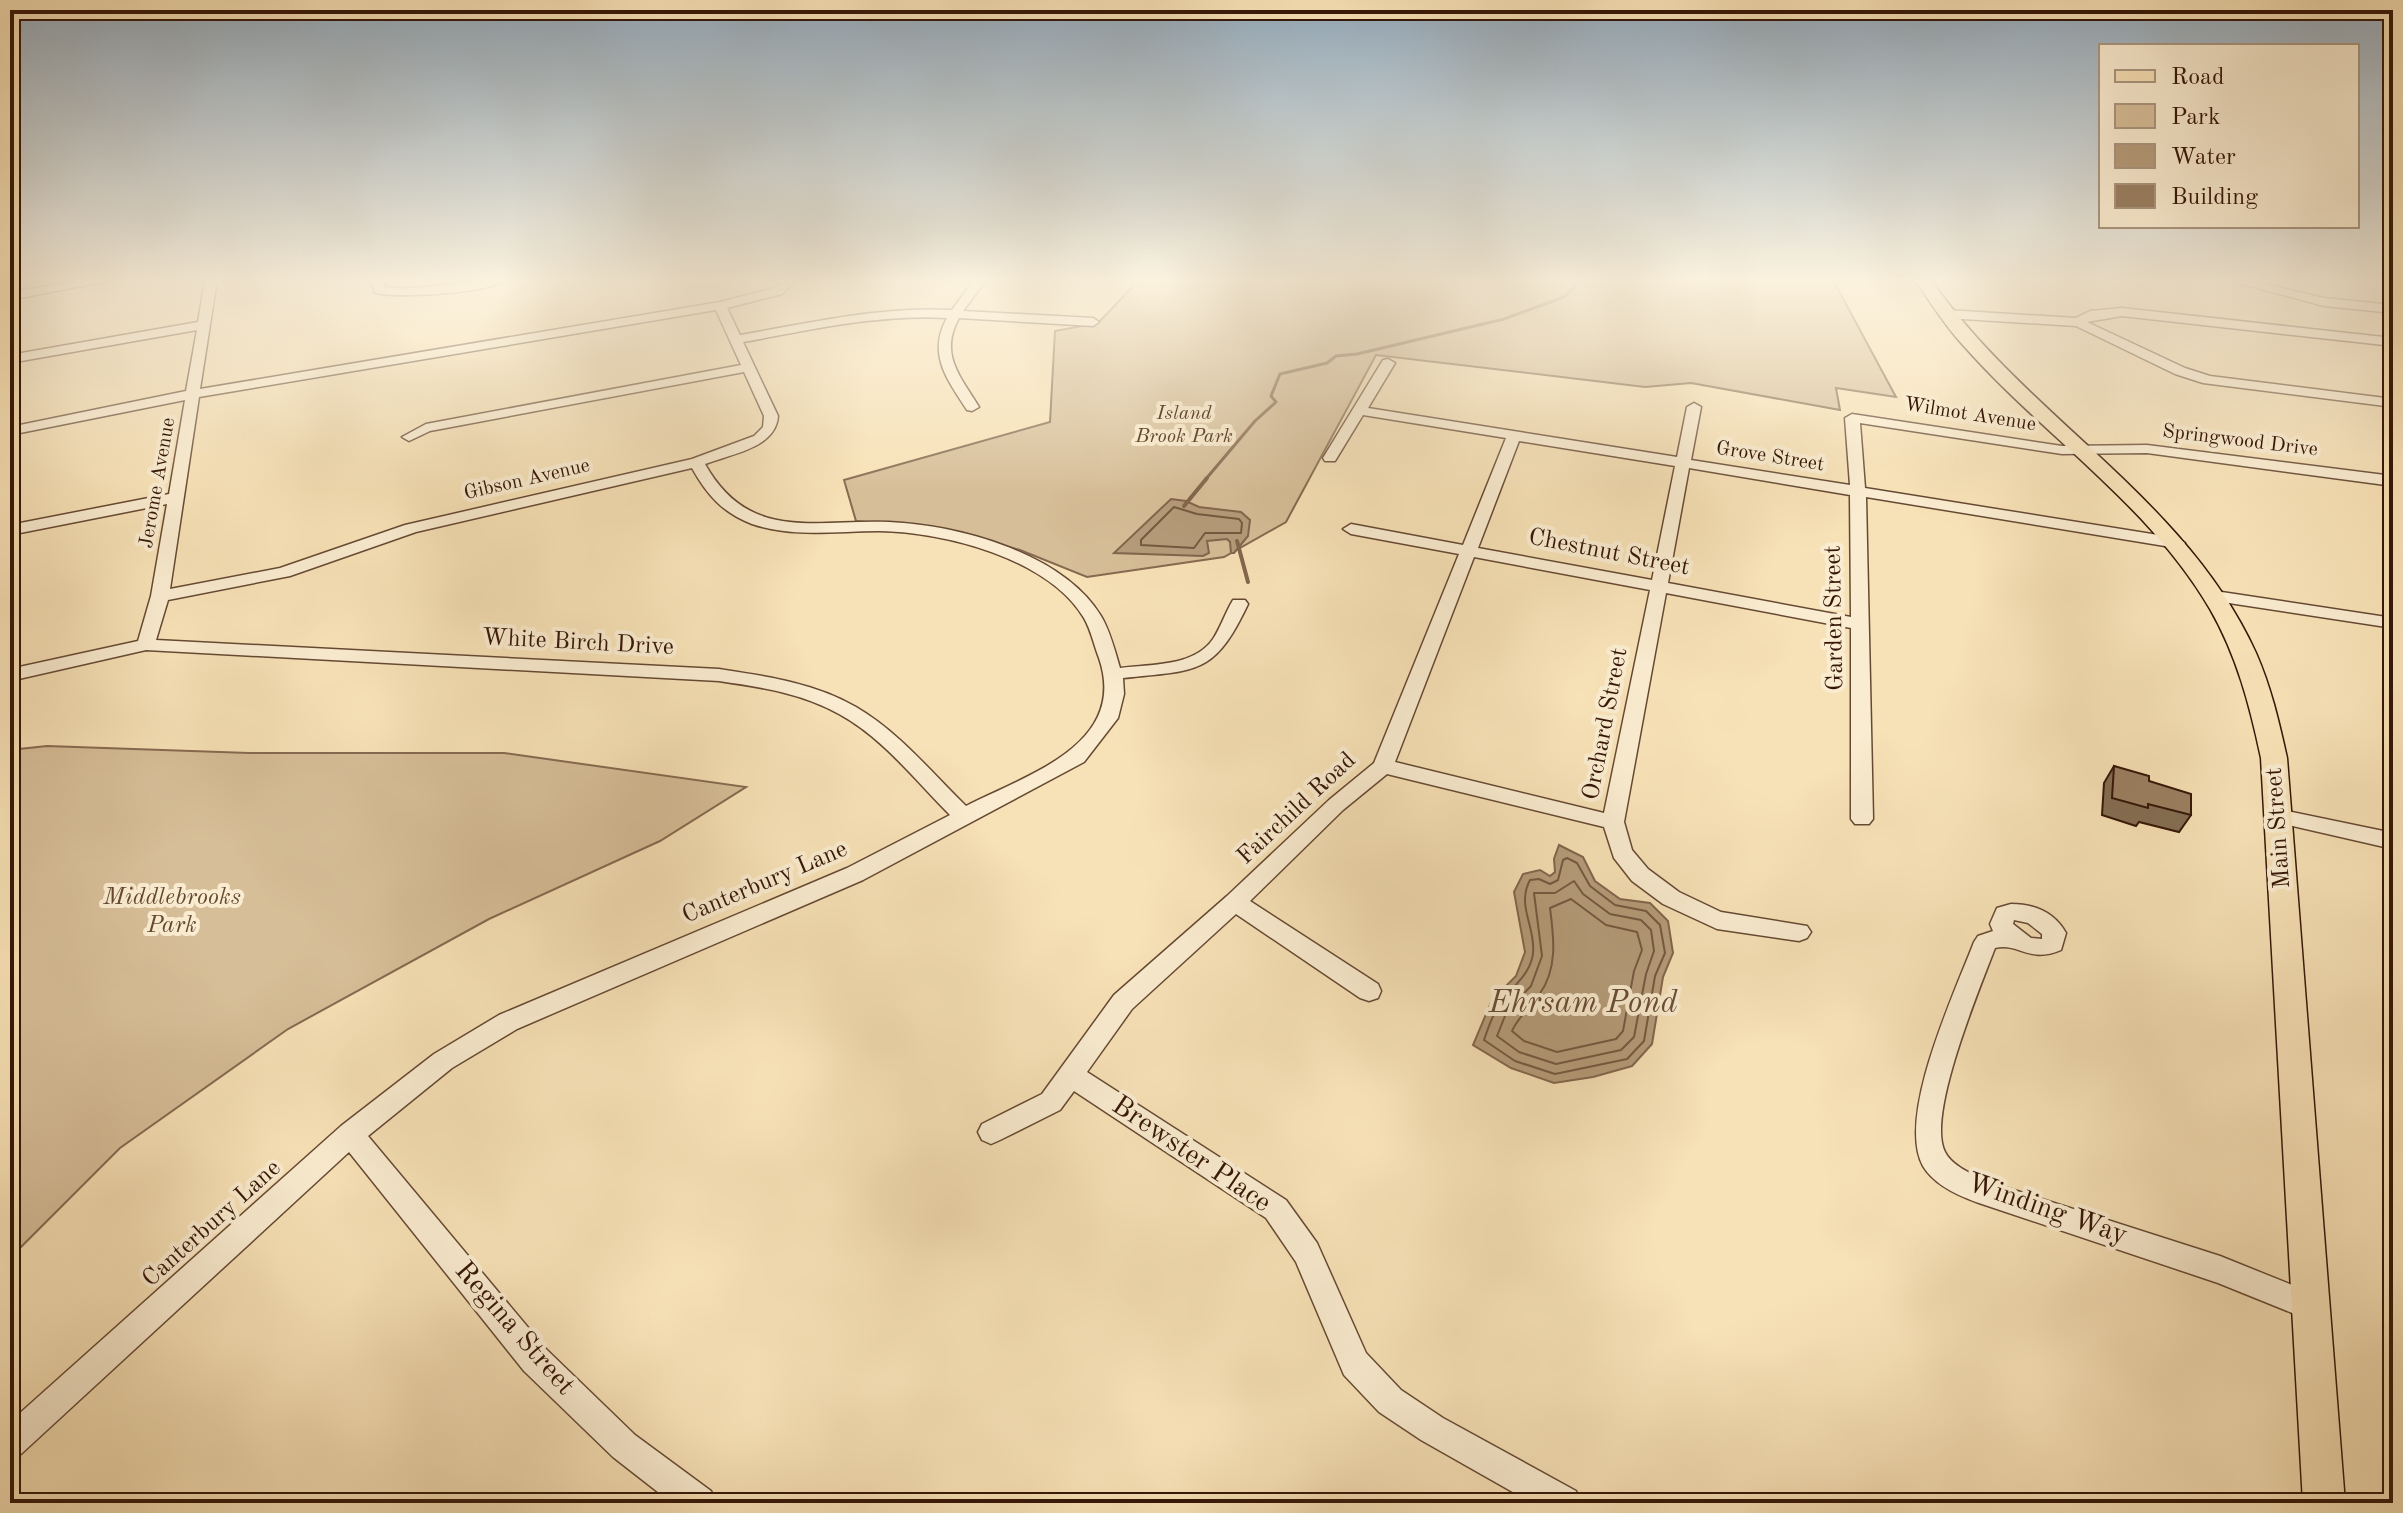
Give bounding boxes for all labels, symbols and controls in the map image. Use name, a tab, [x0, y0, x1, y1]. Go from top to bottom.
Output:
legend	[2099, 44, 2359, 228]
text: Road	[2171, 66, 2224, 90]
text: Park	[2171, 106, 2220, 130]
text: Water	[2171, 146, 2236, 170]
text: Building	[2171, 186, 2258, 210]
street label: Wilmot Avenue	[1903, 395, 2037, 435]
park label: Island Brook Park	[1134, 404, 1233, 447]
street label: Jerome Avenue	[137, 416, 179, 550]
street label: Springwood Drive	[2161, 422, 2319, 460]
street label: Grove Street	[1715, 439, 1825, 475]
street label: Gibson Avenue	[462, 456, 592, 504]
street label: Chestnut Street	[1526, 526, 1692, 580]
street label: Garden Street	[1822, 545, 1848, 691]
street label: White Birch Drive	[481, 626, 675, 660]
street label: Orchard Street	[1579, 646, 1633, 802]
street label: Fairchild Road	[1233, 748, 1361, 870]
street label: Main Street	[2263, 766, 2295, 890]
street label: Canterbury Lane	[679, 837, 851, 929]
park label: Middlebrooks Park	[102, 886, 241, 938]
water label: Ehrsam Pond	[1488, 988, 1678, 1020]
street label: Brewster Place	[1106, 1092, 1276, 1218]
street label: Canterbury Lane	[138, 1156, 286, 1292]
street label: Winding Way	[1963, 1169, 2131, 1251]
street label: Regina Street	[449, 1257, 579, 1401]

